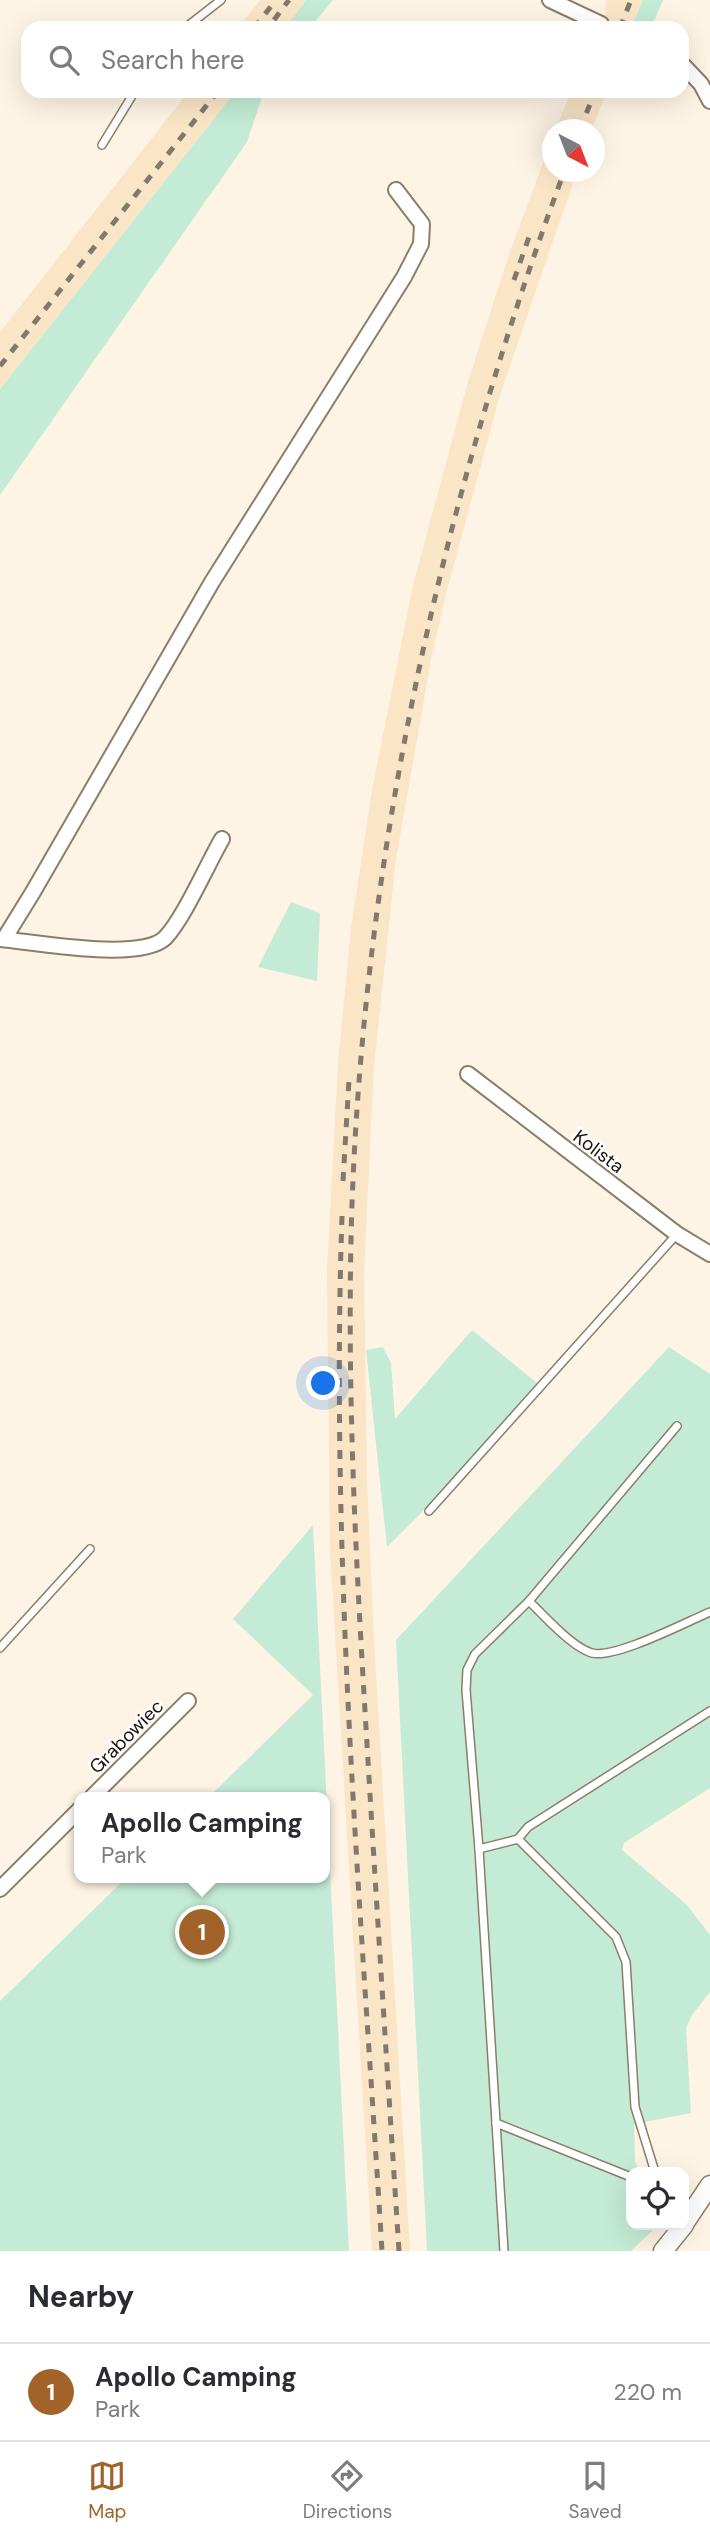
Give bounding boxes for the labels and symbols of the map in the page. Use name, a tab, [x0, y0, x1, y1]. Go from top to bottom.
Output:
north arrow	[542, 119, 605, 182]
street label: Kolista	[568, 1124, 629, 1179]
your location	[306, 1366, 340, 1400]
street label: Grabowiec	[84, 1694, 169, 1779]
pin: 1	[179, 1906, 225, 1958]

